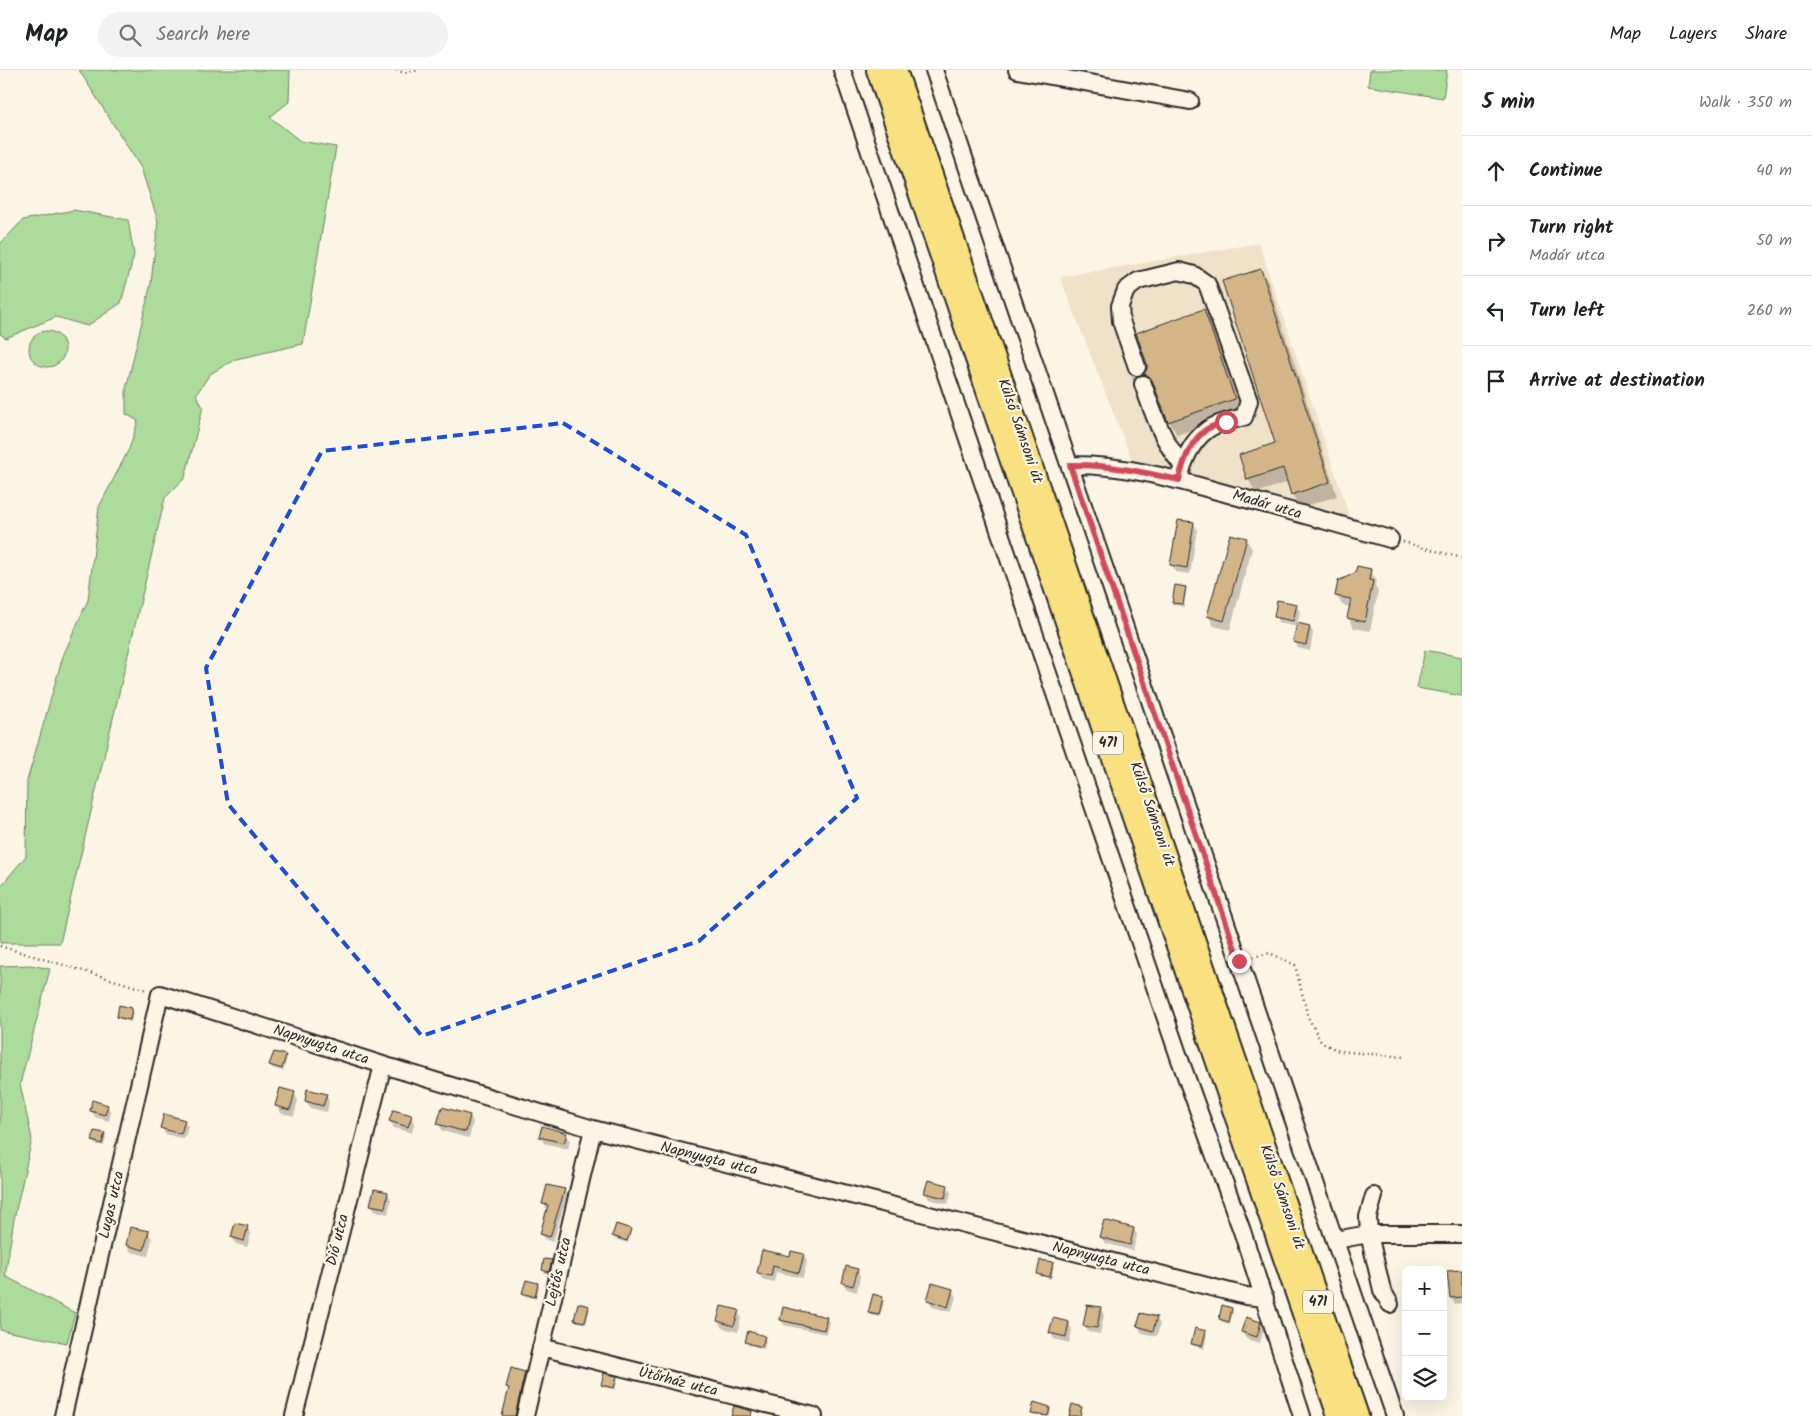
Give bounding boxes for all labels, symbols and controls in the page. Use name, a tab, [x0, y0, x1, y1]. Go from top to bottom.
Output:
search box	[98, 12, 448, 57]
text: Map	[25, 15, 68, 54]
text: Search here	[156, 20, 250, 50]
text: Map	[1610, 20, 1641, 49]
text: Layers	[1669, 20, 1717, 49]
text: Share	[1745, 20, 1787, 49]
icon: search	[116, 21, 144, 49]
text: 5 min	[1482, 86, 1535, 119]
text: Walk · 350 m	[1699, 90, 1792, 115]
text: Continue	[1529, 156, 1602, 186]
icon: ahead	[1482, 157, 1510, 185]
text: 40 m	[1756, 158, 1792, 183]
text: Turn right	[1529, 213, 1614, 243]
icon: right	[1482, 227, 1510, 255]
text: 50 m	[1756, 228, 1792, 253]
text: Madár utca	[1529, 243, 1605, 268]
text: Turn left	[1529, 296, 1604, 326]
icon: left	[1482, 297, 1510, 325]
text: 260 m	[1747, 298, 1792, 323]
text: Arrive at destination	[1529, 366, 1705, 396]
icon: arrive	[1482, 367, 1510, 395]
street label: Külső Sámsoni út	[991, 375, 1049, 487]
route start	[1215, 411, 1238, 434]
street label: Madár utca	[1229, 484, 1305, 526]
road number: 471	[1093, 731, 1123, 754]
street label: Külső Sámsoni út	[1123, 758, 1181, 870]
route end	[1228, 950, 1251, 973]
street label: Napnyugta utca	[270, 1018, 372, 1072]
street label: Napnyugta utca	[658, 1135, 760, 1183]
street label: Külső Sámsoni út	[1253, 1141, 1311, 1253]
street label: Lugas utca	[93, 1169, 131, 1241]
street label: Dió utca	[320, 1211, 356, 1269]
street label: Lejtős utca	[539, 1235, 579, 1309]
street label: Napnyugta utca	[1050, 1235, 1152, 1283]
map controls	[1402, 1266, 1447, 1401]
button: +	[1402, 1266, 1447, 1311]
road number: 471	[1303, 1290, 1333, 1314]
button: −	[1402, 1311, 1447, 1356]
button: layers	[1402, 1356, 1447, 1401]
street label: Útőrház utca	[636, 1361, 720, 1403]

